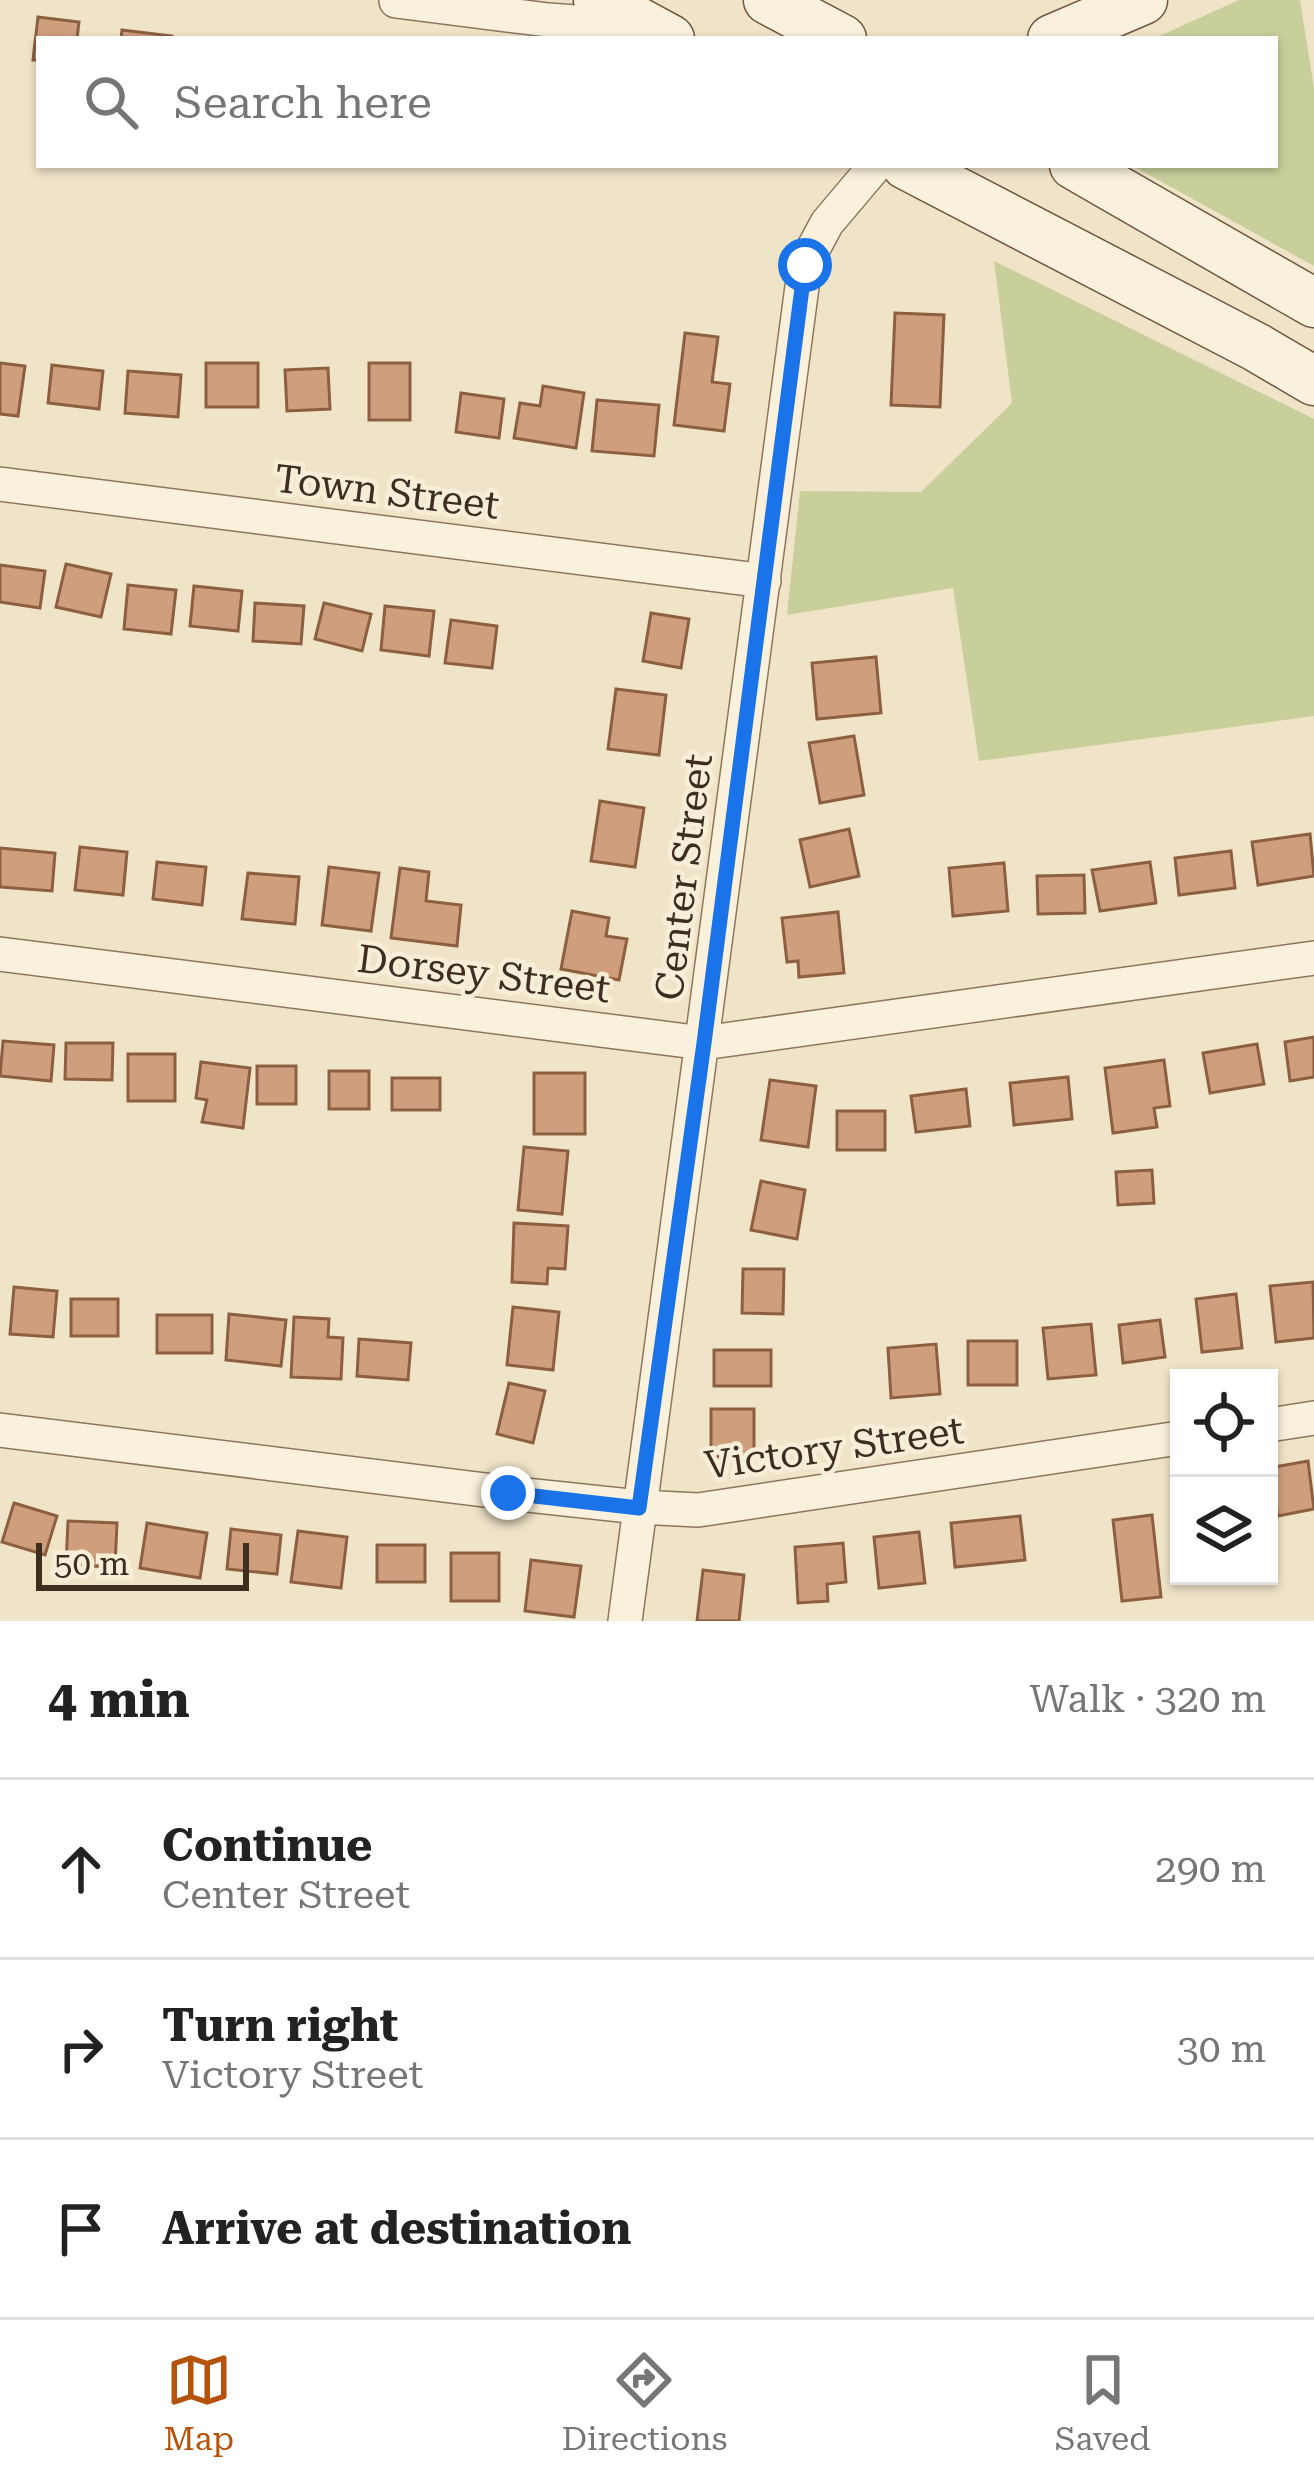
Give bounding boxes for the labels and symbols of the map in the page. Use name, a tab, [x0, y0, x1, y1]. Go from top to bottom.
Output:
route start	[778, 238, 832, 292]
street label: Town Street	[272, 455, 502, 529]
street label: Center Street	[646, 751, 722, 1003]
street label: Dorsey Street	[355, 936, 613, 1012]
street label: Victory Street	[702, 1407, 967, 1489]
route end	[481, 1466, 535, 1520]
scale bar	[36, 1537, 249, 1590]

